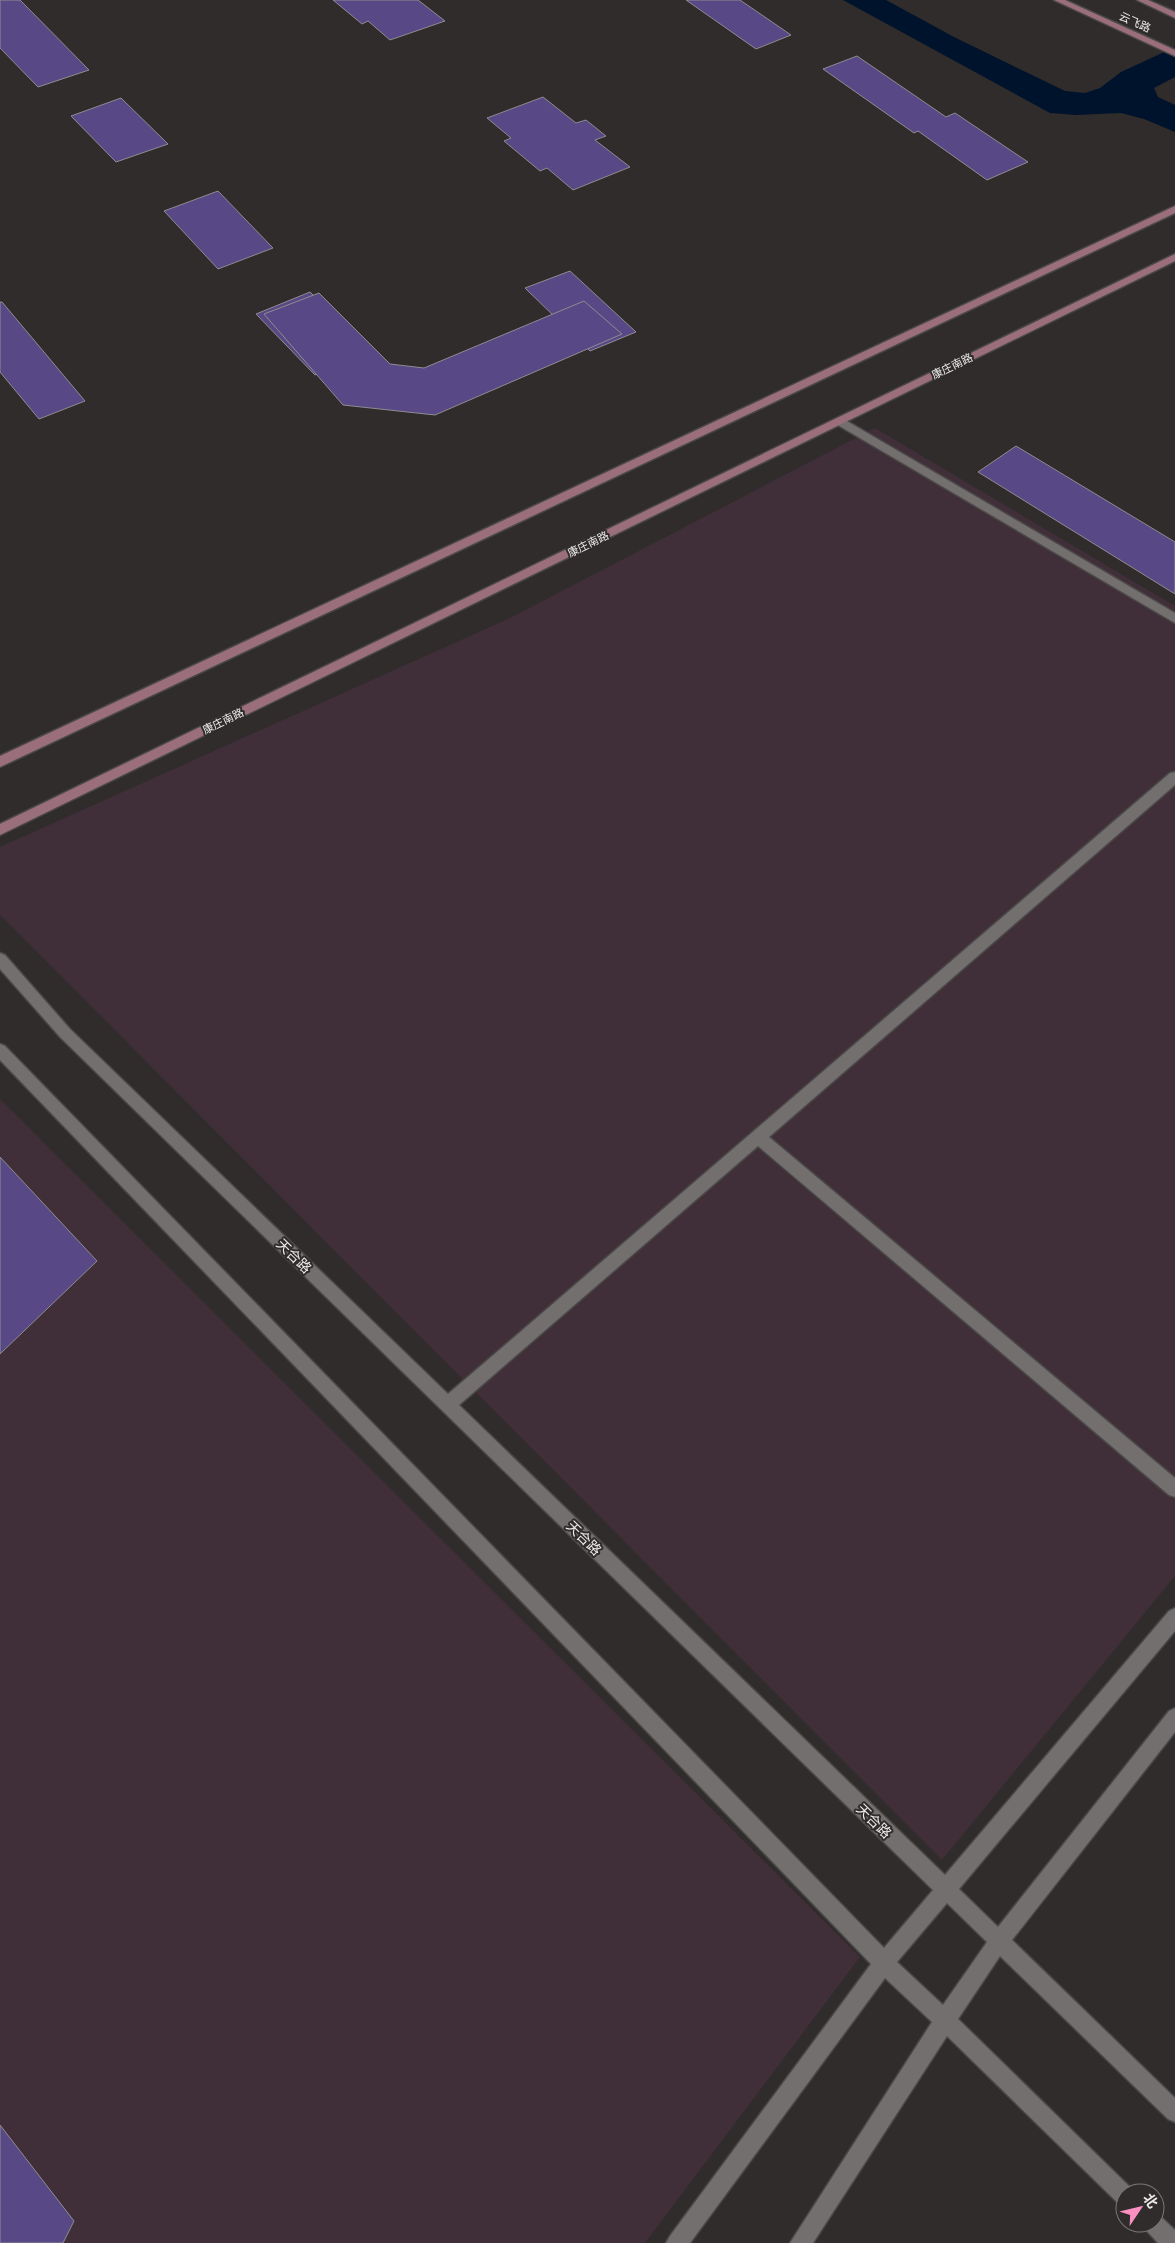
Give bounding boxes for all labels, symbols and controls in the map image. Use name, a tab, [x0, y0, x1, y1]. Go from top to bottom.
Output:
street label: 云飞路	[1117, 9, 1153, 35]
street label: 康庄南路	[929, 350, 975, 382]
street label: 康庄南路	[565, 528, 611, 560]
street label: 康庄南路	[200, 705, 246, 737]
street label: 天合路	[273, 1235, 315, 1277]
street label: 天合路	[563, 1517, 605, 1559]
street label: 天合路	[853, 1800, 895, 1842]
north arrow	[1115, 2183, 1165, 2233]
text: 北	[1139, 2190, 1162, 2211]

